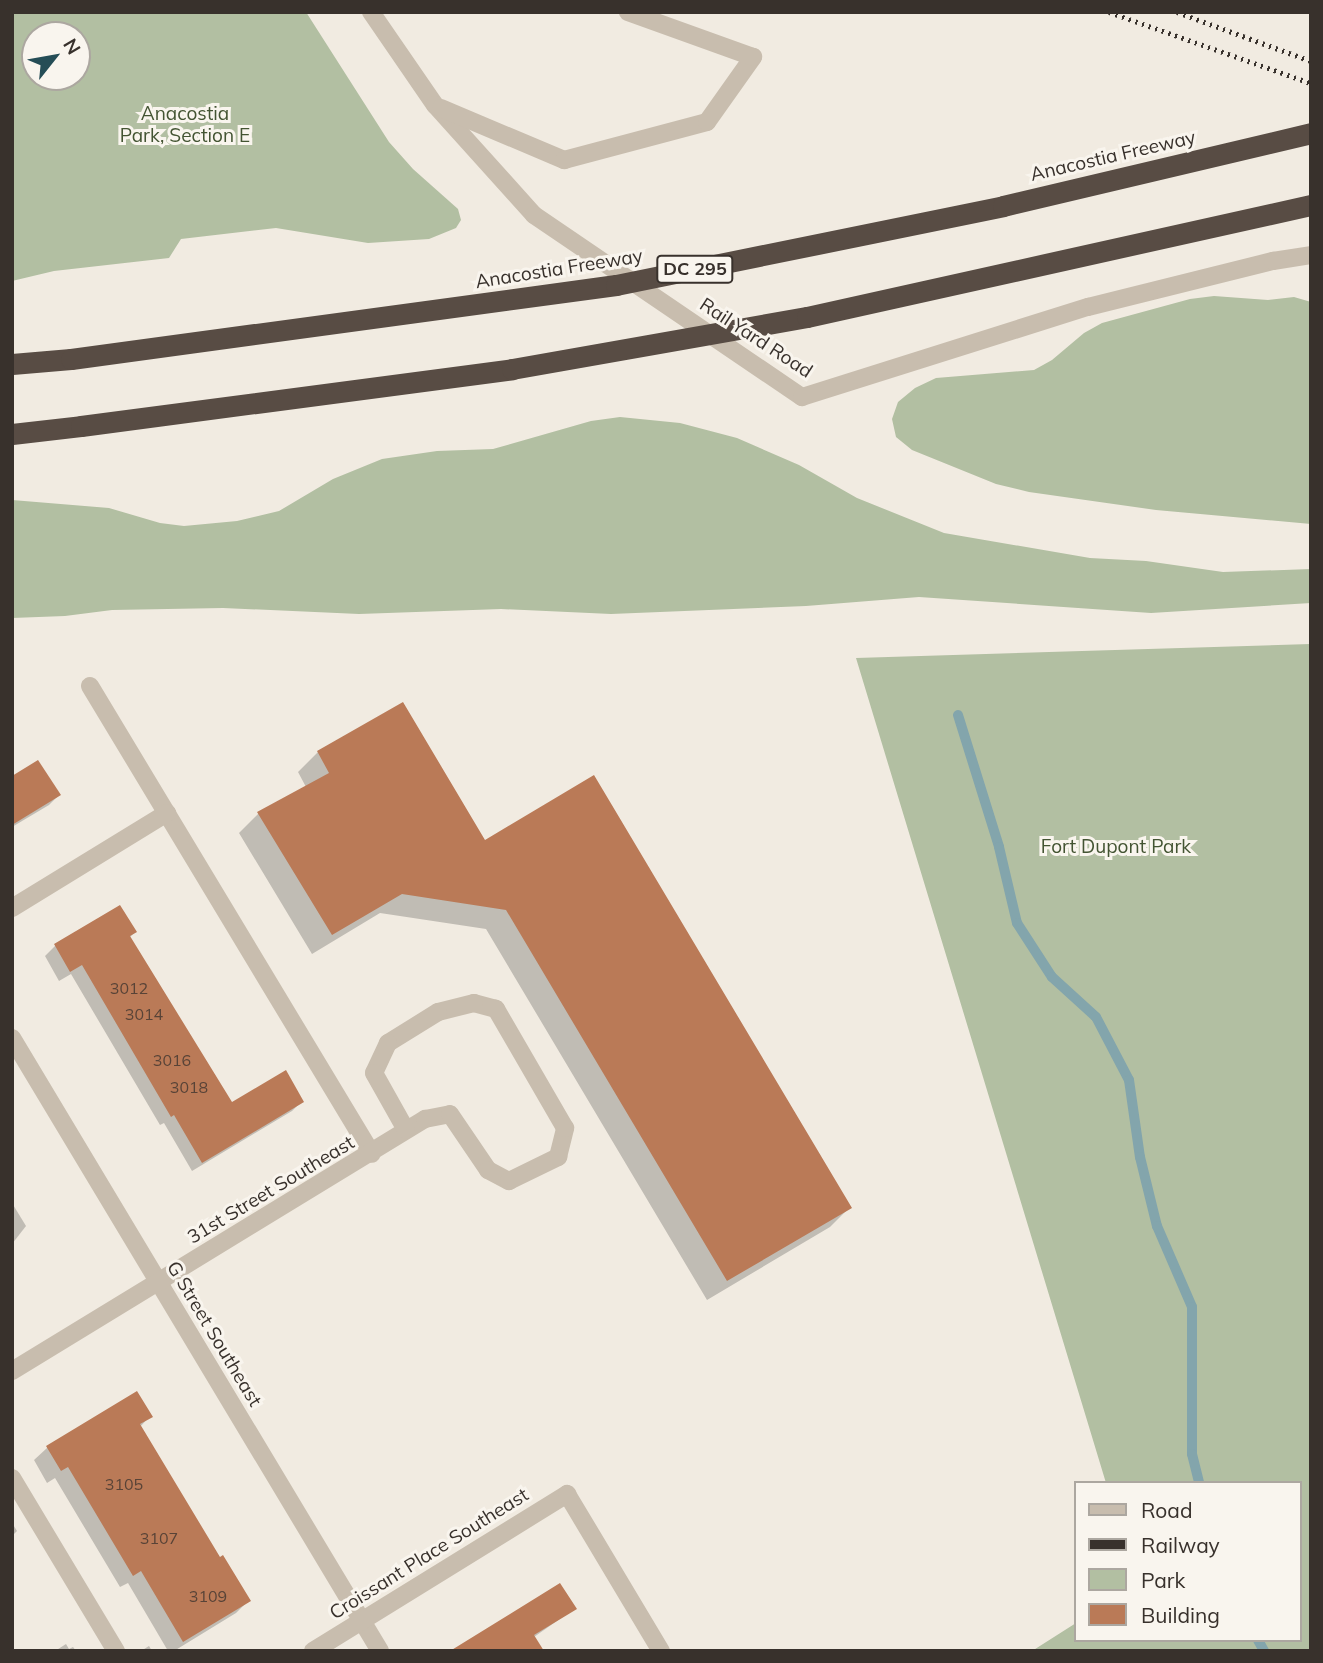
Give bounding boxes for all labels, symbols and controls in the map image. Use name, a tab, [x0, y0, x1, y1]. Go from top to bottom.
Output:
north arrow	[21, 21, 91, 91]
text: N	[58, 34, 86, 59]
park label: Anacostia Park, Section E	[120, 103, 250, 147]
street label: Anacostia Freeway	[1028, 126, 1198, 186]
street label: Anacostia Freeway	[474, 245, 644, 293]
road number: DC 295	[655, 255, 735, 284]
street label: Rail Yard Road	[695, 293, 817, 383]
park label: Fort Dupont Park	[1041, 836, 1191, 858]
house number: 3012	[110, 978, 148, 998]
house number: 3014	[125, 1004, 163, 1024]
house number: 3016	[153, 1050, 191, 1070]
house number: 3018	[170, 1077, 208, 1097]
street label: 31st Street Southeast	[184, 1131, 358, 1249]
street label: G Street Southeast	[162, 1257, 266, 1411]
house number: 3105	[105, 1474, 143, 1494]
legend	[1074, 1481, 1302, 1642]
street label: Croissant Place Southeast	[325, 1483, 533, 1625]
text: Road	[1141, 1497, 1192, 1523]
house number: 3107	[140, 1528, 178, 1548]
text: Railway	[1141, 1532, 1220, 1558]
text: Park	[1141, 1567, 1185, 1593]
house number: 3109	[189, 1586, 227, 1606]
text: Building	[1141, 1602, 1220, 1628]

